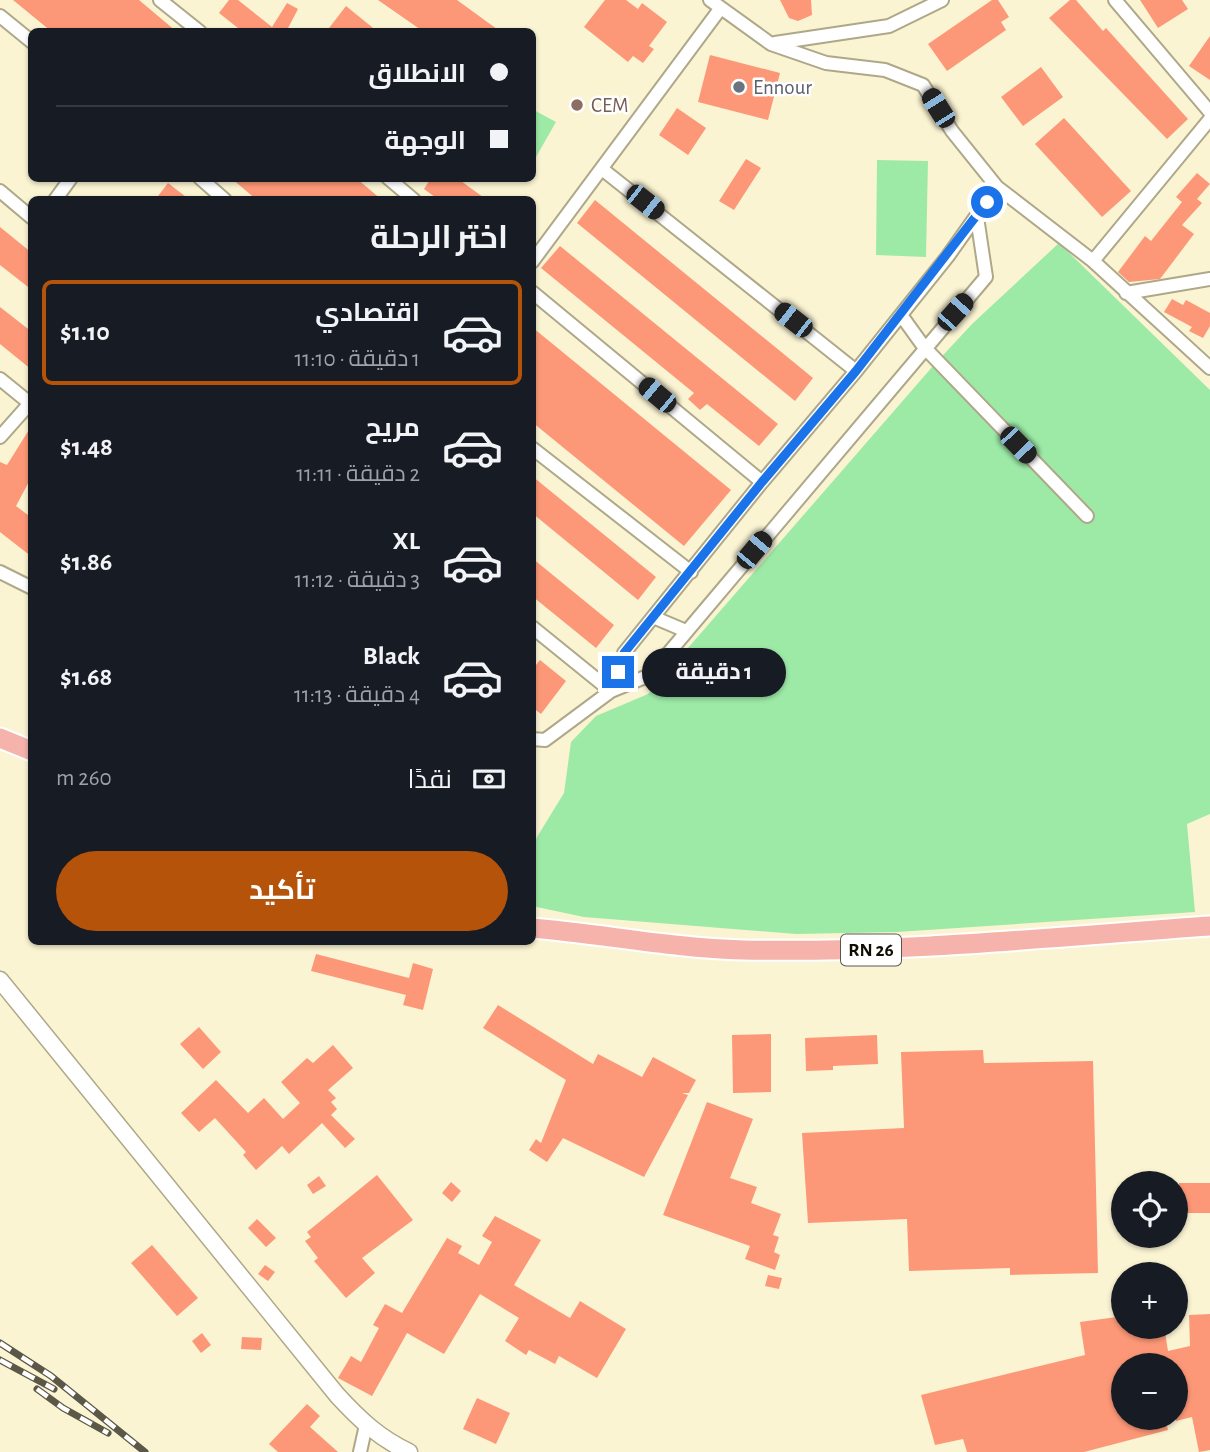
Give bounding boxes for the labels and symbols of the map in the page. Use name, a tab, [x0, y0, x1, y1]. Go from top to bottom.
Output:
place label: Ennour	[753, 77, 812, 98]
marker: Ennour	[731, 79, 747, 95]
car	[918, 85, 959, 131]
place label: CEM	[591, 95, 629, 116]
marker: CEM	[569, 97, 585, 113]
car	[622, 181, 669, 223]
route start	[971, 186, 1003, 218]
car	[934, 289, 977, 335]
car	[770, 299, 817, 341]
car	[635, 373, 680, 417]
car	[996, 423, 1041, 467]
car	[733, 527, 776, 573]
callout: 1 دقيقة	[642, 648, 786, 696]
route end	[602, 656, 634, 688]
road number: RN 26	[841, 934, 901, 966]

